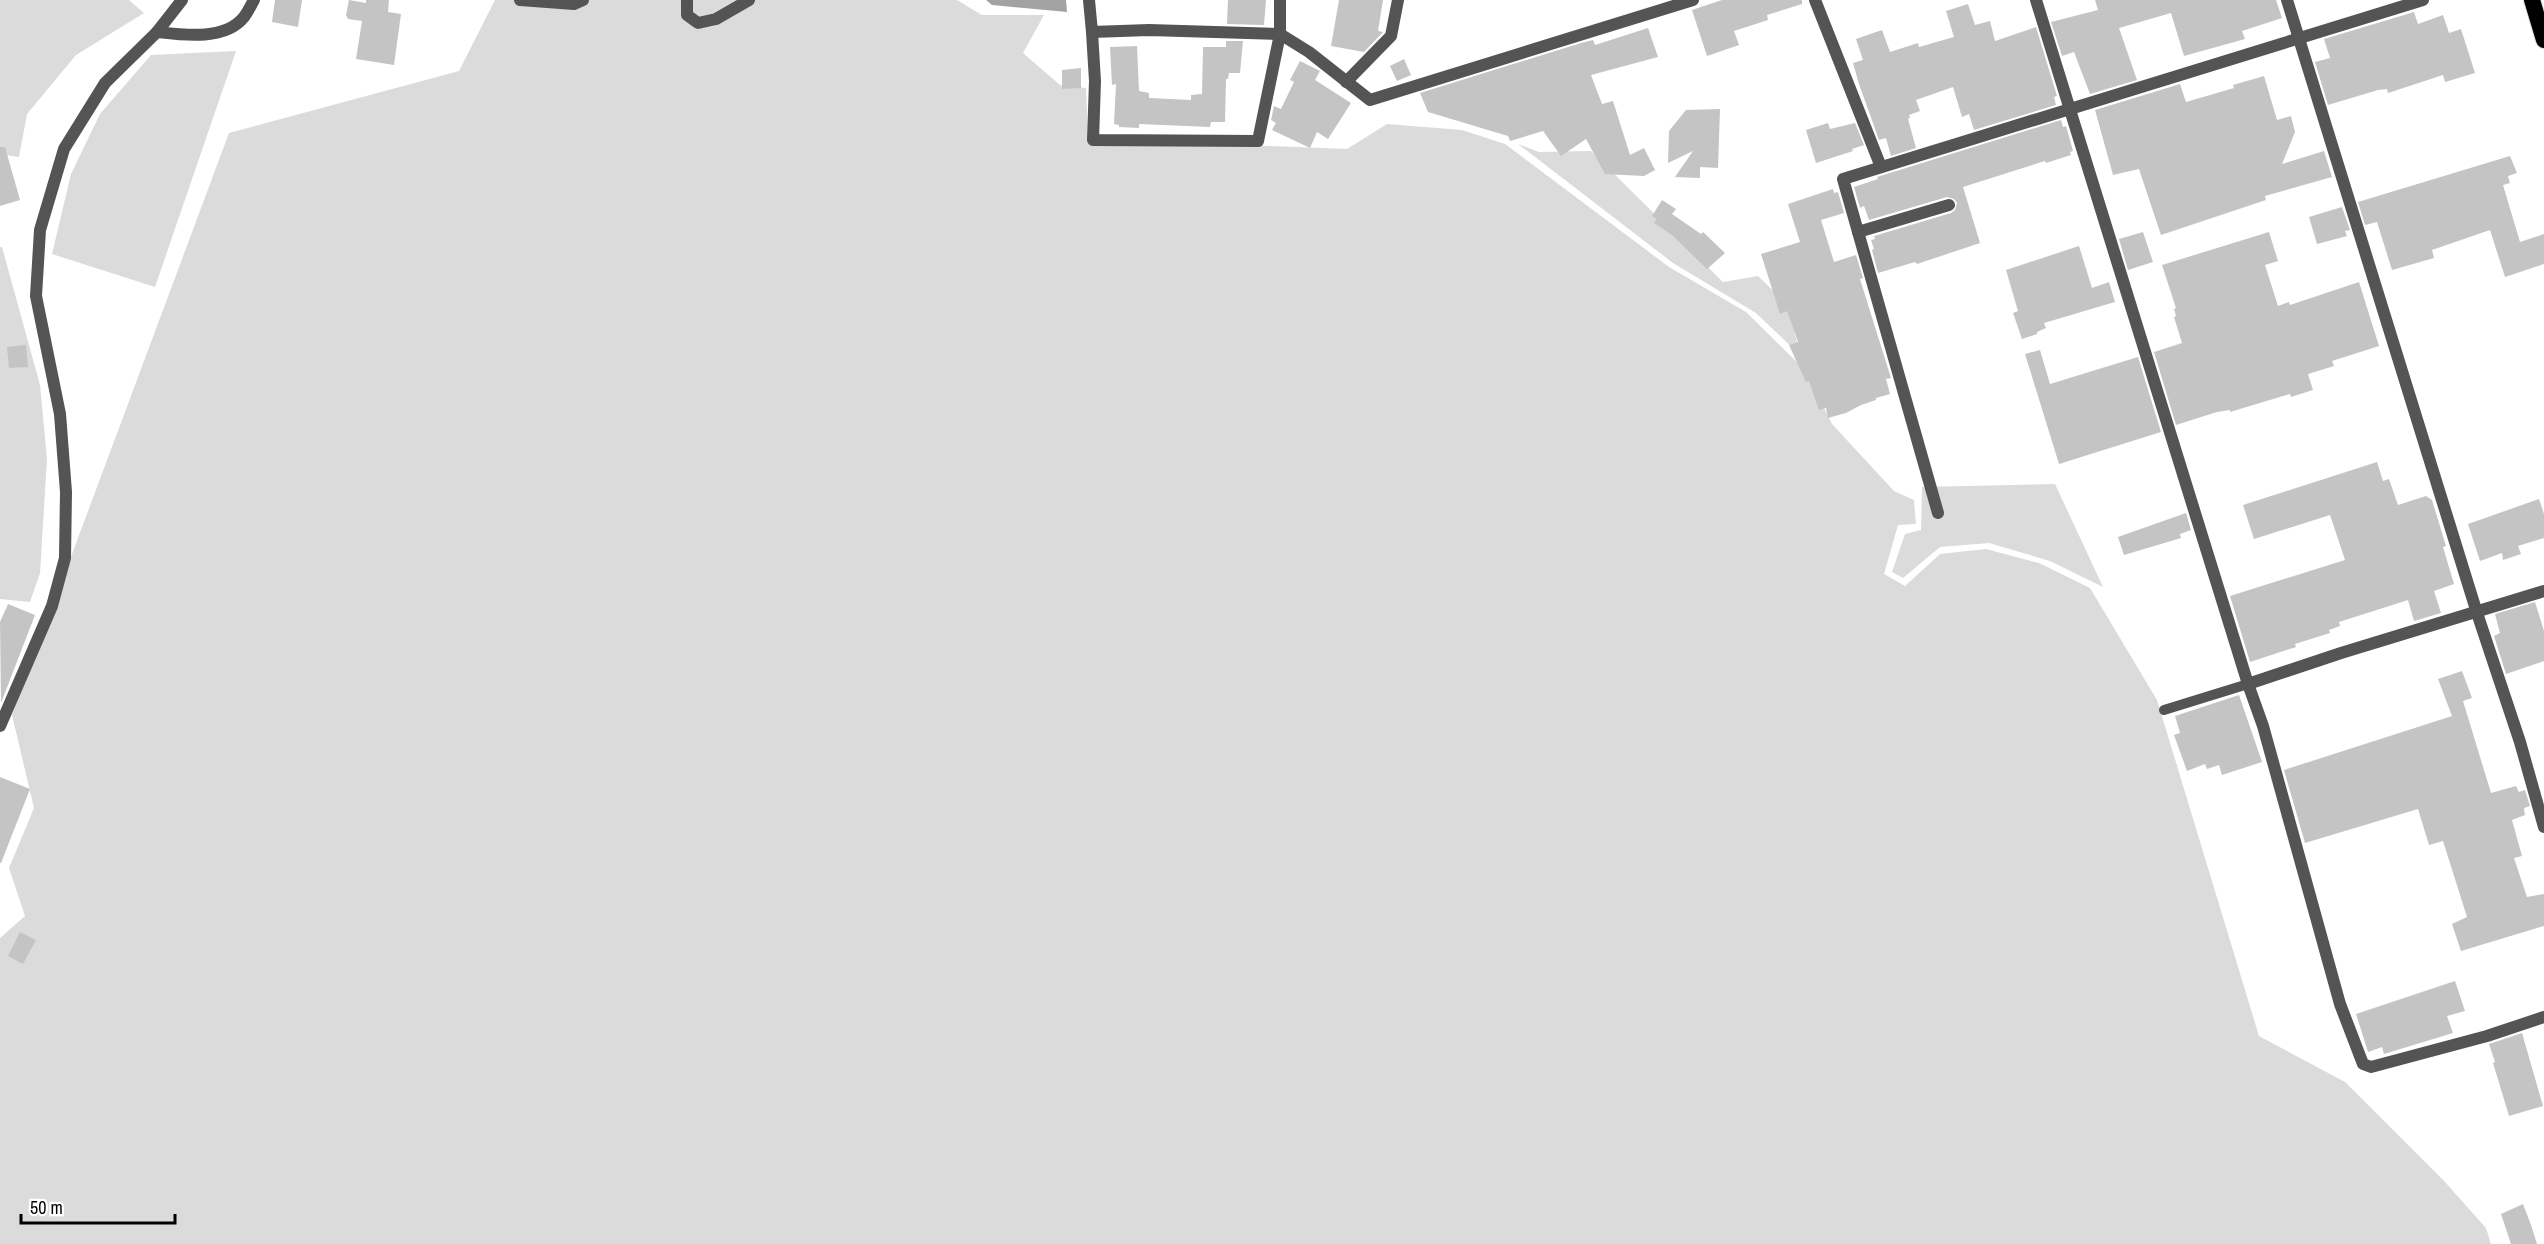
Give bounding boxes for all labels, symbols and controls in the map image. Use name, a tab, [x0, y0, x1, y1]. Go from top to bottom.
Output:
scale bar	[21, 1187, 176, 1225]
text: 50 m	[30, 1195, 63, 1220]

